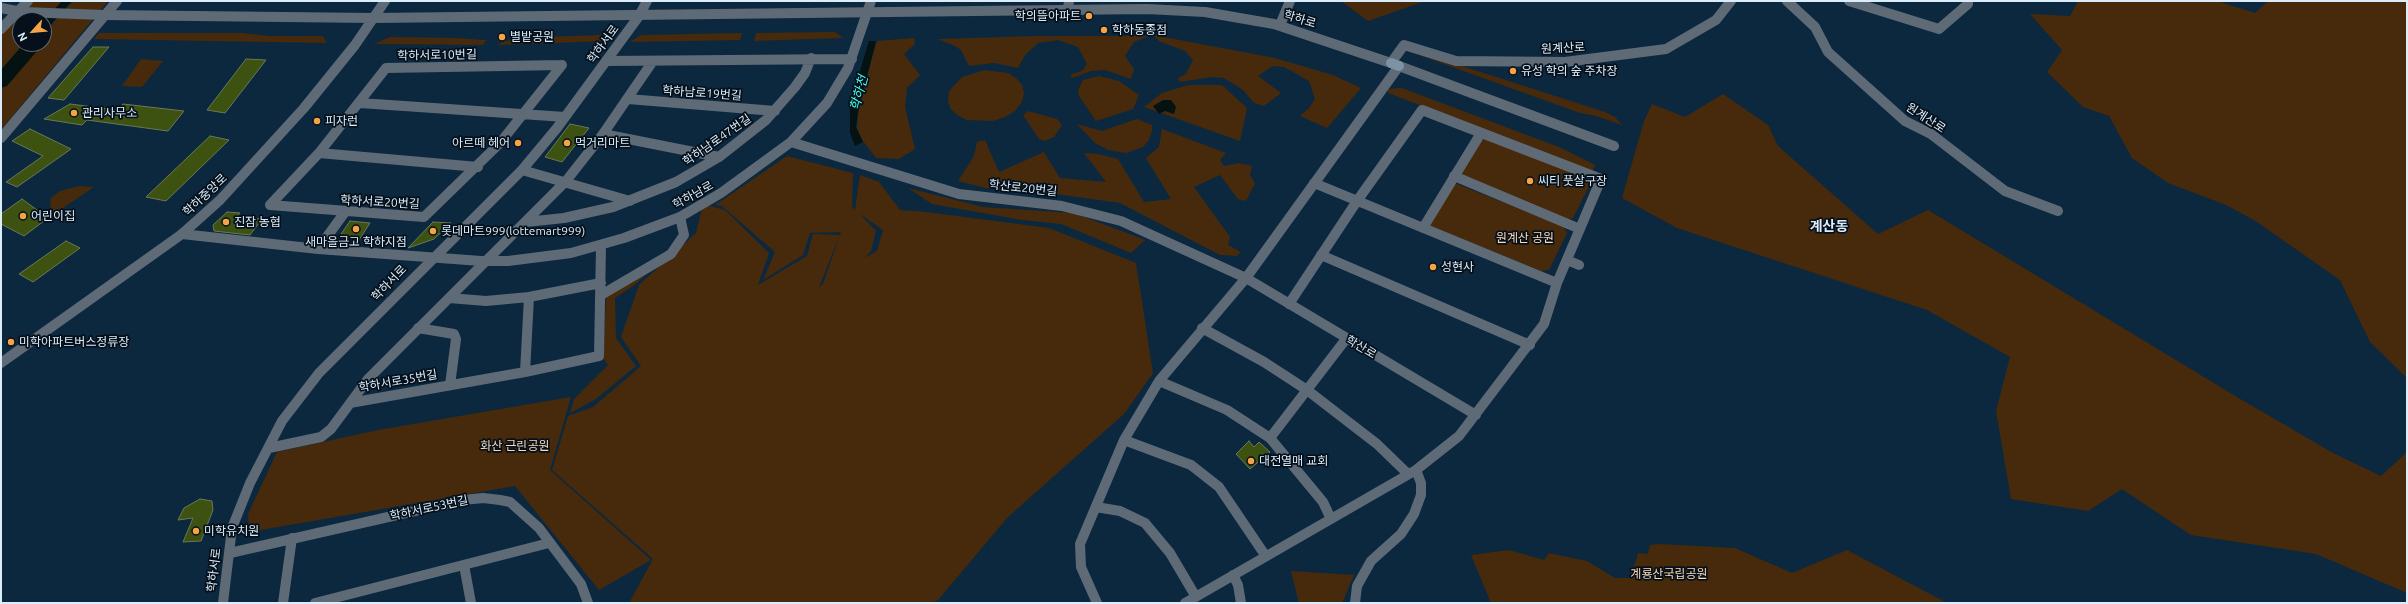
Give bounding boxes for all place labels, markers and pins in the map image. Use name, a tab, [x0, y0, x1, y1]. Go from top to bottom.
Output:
place label: 학의뜰아파트	[1015, 9, 1081, 23]
marker: 학의뜰아파트	[1084, 11, 1094, 21]
place label: 학하동종점	[1112, 23, 1167, 37]
marker: 학하동종점	[1099, 25, 1109, 35]
place label: 별밭공원	[510, 30, 554, 44]
marker: 별밭공원	[497, 32, 507, 42]
place label: 유성 학의 숲 주차장	[1521, 64, 1618, 78]
marker: 유성 학의 숲 주차장	[1508, 66, 1518, 76]
place label: 관리사무소	[82, 106, 137, 120]
marker: 관리사무소	[69, 108, 79, 118]
place label: 피자런	[325, 114, 358, 128]
marker: 피자런	[312, 116, 322, 126]
place label: 아르떼 헤어	[452, 136, 510, 150]
place label: 먹거리마트	[575, 136, 630, 150]
marker: 아르떼 헤어	[513, 138, 523, 148]
marker: 먹거리마트	[562, 138, 572, 148]
place label: 씨티 풋살구장	[1538, 174, 1607, 188]
marker: 씨티 풋살구장	[1525, 176, 1535, 186]
place label: 어린이집	[31, 209, 75, 223]
marker: 어린이집	[18, 211, 28, 221]
place label: 진잠 농협	[234, 215, 281, 229]
marker: 진잠 농협	[221, 217, 231, 227]
marker: 새마을금고 학하지점	[351, 224, 361, 234]
place label: 롯데마트999(lottemart999)	[441, 224, 585, 238]
marker: 롯데마트999(lottemart999)	[428, 226, 438, 236]
place label: 새마을금고 학하지점	[305, 235, 407, 249]
place label: 성현사	[1441, 260, 1474, 274]
marker: 성현사	[1428, 262, 1438, 272]
place label: 미학아파트버스정류장	[19, 335, 129, 349]
marker: 미학아파트버스정류장	[6, 337, 16, 347]
place label: 대전열매 교회	[1259, 454, 1328, 468]
marker: 대전열매 교회	[1246, 456, 1256, 466]
place label: 미학유치원	[204, 524, 259, 538]
marker: 미학유치원	[191, 526, 201, 536]

